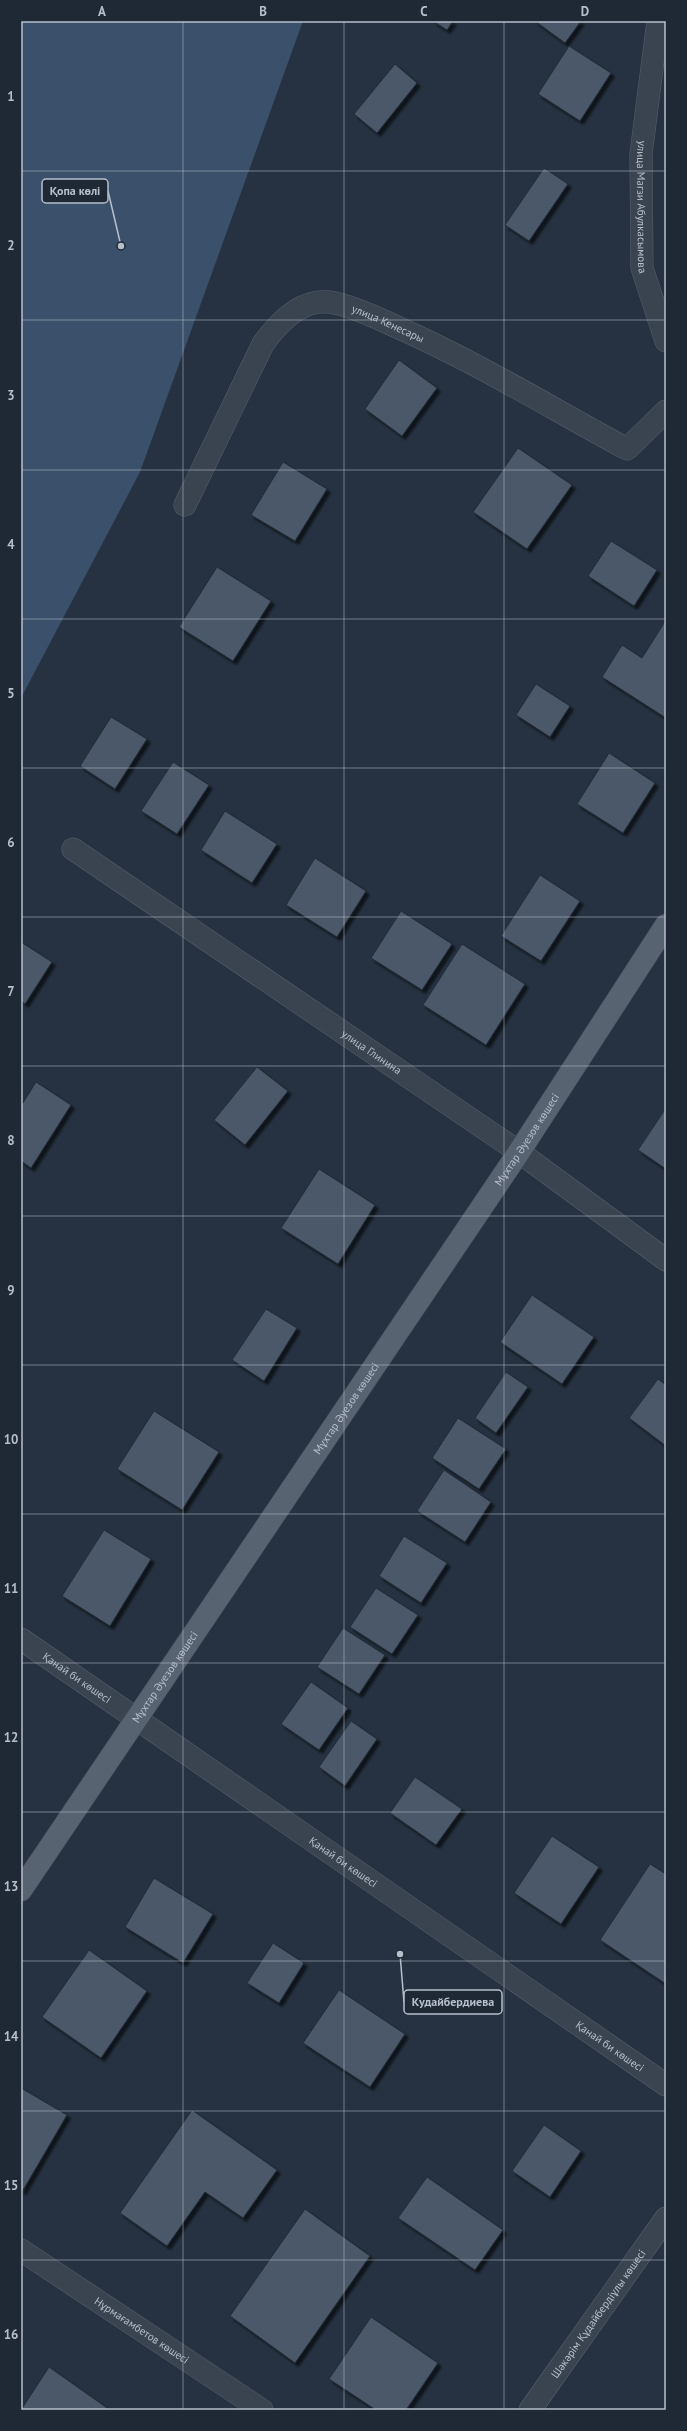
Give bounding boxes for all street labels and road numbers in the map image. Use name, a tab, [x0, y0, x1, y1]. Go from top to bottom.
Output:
street label: улица Магзи Абулкасымова	[634, 140, 650, 275]
street label: улица Кенесары	[350, 301, 427, 346]
street label: улица Глинина	[339, 1026, 404, 1077]
street label: Мұхтар Әуезов көшесі	[491, 1091, 562, 1188]
street label: Мұхтар Әуезов көшесі	[310, 1360, 382, 1457]
street label: Мұхтар Әуезов көшесі	[129, 1628, 201, 1726]
street label: Қанай би көшесі	[40, 1649, 114, 1706]
street label: Қанай би көшесі	[307, 1833, 380, 1890]
street label: Қанай би көшесі	[573, 2018, 647, 2075]
street label: Шәкәрім Құдайбердіұлы көшесі	[548, 2247, 649, 2381]
street label: Нұрмағамбетов көшесі	[92, 2294, 192, 2367]

